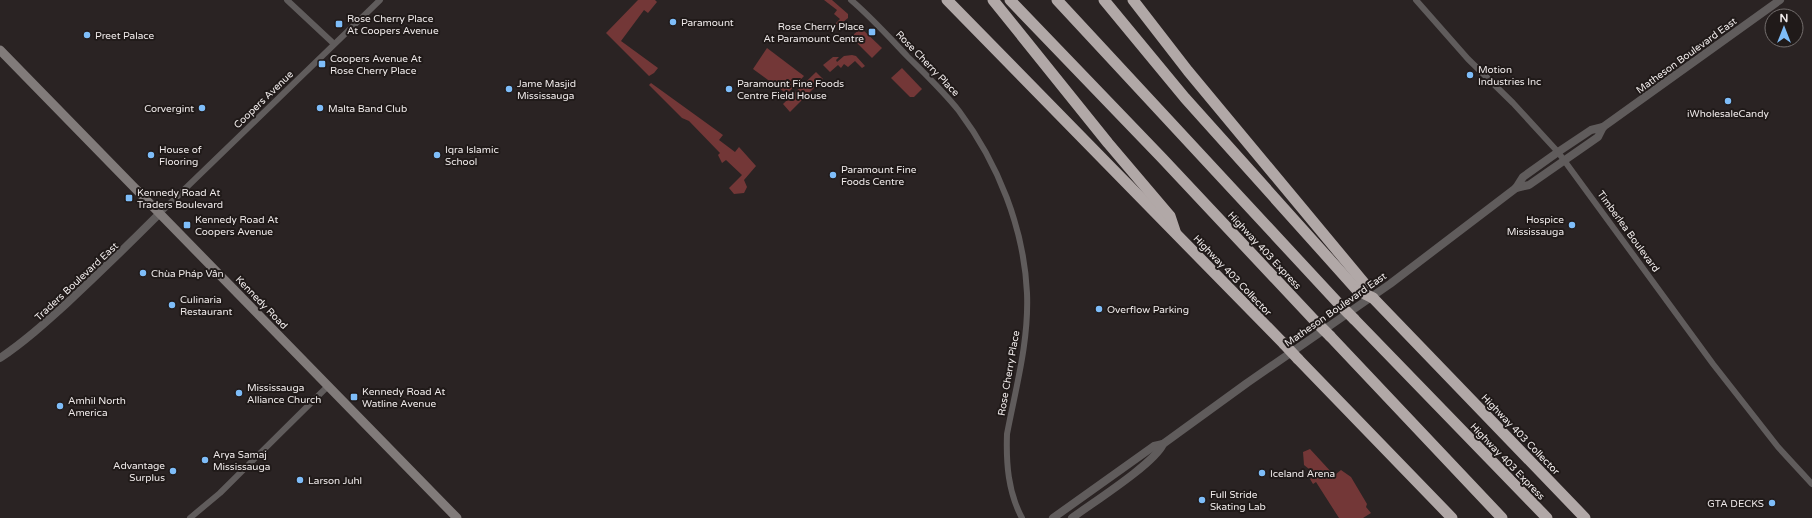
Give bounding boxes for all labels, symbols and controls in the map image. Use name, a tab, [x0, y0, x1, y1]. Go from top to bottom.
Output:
north arrow	[1764, 8, 1804, 48]
text: N	[1780, 12, 1788, 25]
place label: Rose Cherry Place At Coopers Avenue	[347, 13, 439, 37]
street label: Matheson Boulevard East	[1634, 15, 1739, 96]
marker: Paramount	[668, 17, 678, 27]
place label: Paramount	[681, 17, 734, 29]
marker: Rose Cherry Place At Coopers Avenue	[334, 19, 344, 29]
place label: Rose Cherry Place At Paramount Centre	[764, 21, 864, 45]
marker: Rose Cherry Place At Paramount Centre	[867, 27, 877, 37]
street label: Rose Cherry Place	[893, 28, 962, 99]
marker: Preet Palace	[82, 30, 92, 40]
place label: Preet Palace	[95, 30, 155, 42]
place label: Coopers Avenue At Rose Cherry Place	[330, 53, 422, 77]
marker: Coopers Avenue At Rose Cherry Place	[317, 59, 327, 69]
place label: Motion Industries Inc	[1478, 64, 1541, 88]
street label: Coopers Avenue	[231, 68, 296, 131]
marker: Motion Industries Inc	[1465, 70, 1475, 80]
place label: Jame Masjid Mississauga	[517, 78, 576, 102]
place label: Paramount Fine Foods Centre Field House	[737, 78, 844, 102]
marker: Jame Masjid Mississauga	[504, 84, 514, 94]
marker: Paramount Fine Foods Centre Field House	[724, 84, 734, 94]
marker: iWholesaleCandy	[1723, 96, 1733, 106]
place label: Corvergint	[144, 103, 194, 115]
marker: Corvergint	[197, 103, 207, 113]
marker: Malta Band Club	[315, 103, 325, 113]
place label: Malta Band Club	[328, 103, 407, 115]
place label: iWholesaleCandy	[1687, 108, 1770, 120]
place label: House of Flooring	[159, 144, 202, 168]
place label: Iqra Islamic School	[445, 144, 499, 168]
marker: House of Flooring	[146, 150, 156, 160]
marker: Iqra Islamic School	[432, 150, 442, 160]
place label: Paramount Fine Foods Centre	[841, 164, 917, 188]
marker: Paramount Fine Foods Centre	[828, 170, 838, 180]
place label: Kennedy Road At Traders Boulevard	[137, 187, 223, 211]
street label: Timberlea Boulevard	[1595, 188, 1662, 275]
marker: Kennedy Road At Traders Boulevard	[124, 193, 134, 203]
street label: Highway 403 Express	[1225, 209, 1304, 292]
place label: Kennedy Road At Coopers Avenue	[195, 214, 278, 238]
place label: Hospice Mississauga	[1507, 214, 1564, 238]
marker: Kennedy Road At Coopers Avenue	[182, 220, 192, 230]
marker: Hospice Mississauga	[1567, 220, 1577, 230]
street label: Highway 403 Collector	[1191, 233, 1274, 319]
street label: Traders Boulevard East	[33, 240, 121, 323]
marker: Chùa Pháp Vân	[138, 268, 148, 278]
place label: Chùa Pháp Vân	[151, 268, 224, 280]
street label: Matheson Boulevard East	[1282, 270, 1389, 350]
street label: Kennedy Road	[233, 273, 290, 332]
place label: Culinaria Restaurant	[180, 294, 232, 318]
marker: Culinaria Restaurant	[167, 300, 177, 310]
marker: Overflow Parking	[1094, 304, 1104, 314]
place label: Overflow Parking	[1107, 304, 1189, 316]
street label: Rose Cherry Place	[996, 329, 1022, 417]
place label: Mississauga Alliance Church	[247, 382, 321, 406]
place label: Kennedy Road At Watline Avenue	[362, 386, 445, 410]
marker: Mississauga Alliance Church	[234, 388, 244, 398]
marker: Kennedy Road At Watline Avenue	[349, 392, 359, 402]
street label: Highway 403 Collector	[1479, 392, 1562, 478]
place label: Amhil North America	[68, 395, 126, 419]
marker: Amhil North America	[55, 401, 65, 411]
street label: Highway 403 Express	[1468, 421, 1547, 503]
place label: Arya Samaj Mississauga	[213, 449, 270, 473]
marker: Arya Samaj Mississauga	[200, 455, 210, 465]
place label: Advantage Surplus	[113, 460, 165, 484]
marker: Advantage Surplus	[168, 466, 178, 476]
marker: Iceland Arena	[1257, 468, 1267, 478]
place label: Iceland Arena	[1270, 468, 1335, 480]
marker: Larson Juhl	[295, 475, 305, 485]
place label: Larson Juhl	[308, 475, 362, 487]
place label: Full Stride Skating Lab	[1210, 489, 1266, 513]
marker: Full Stride Skating Lab	[1197, 495, 1207, 505]
place label: GTA DECKS	[1707, 498, 1764, 510]
marker: GTA DECKS	[1767, 498, 1777, 508]

